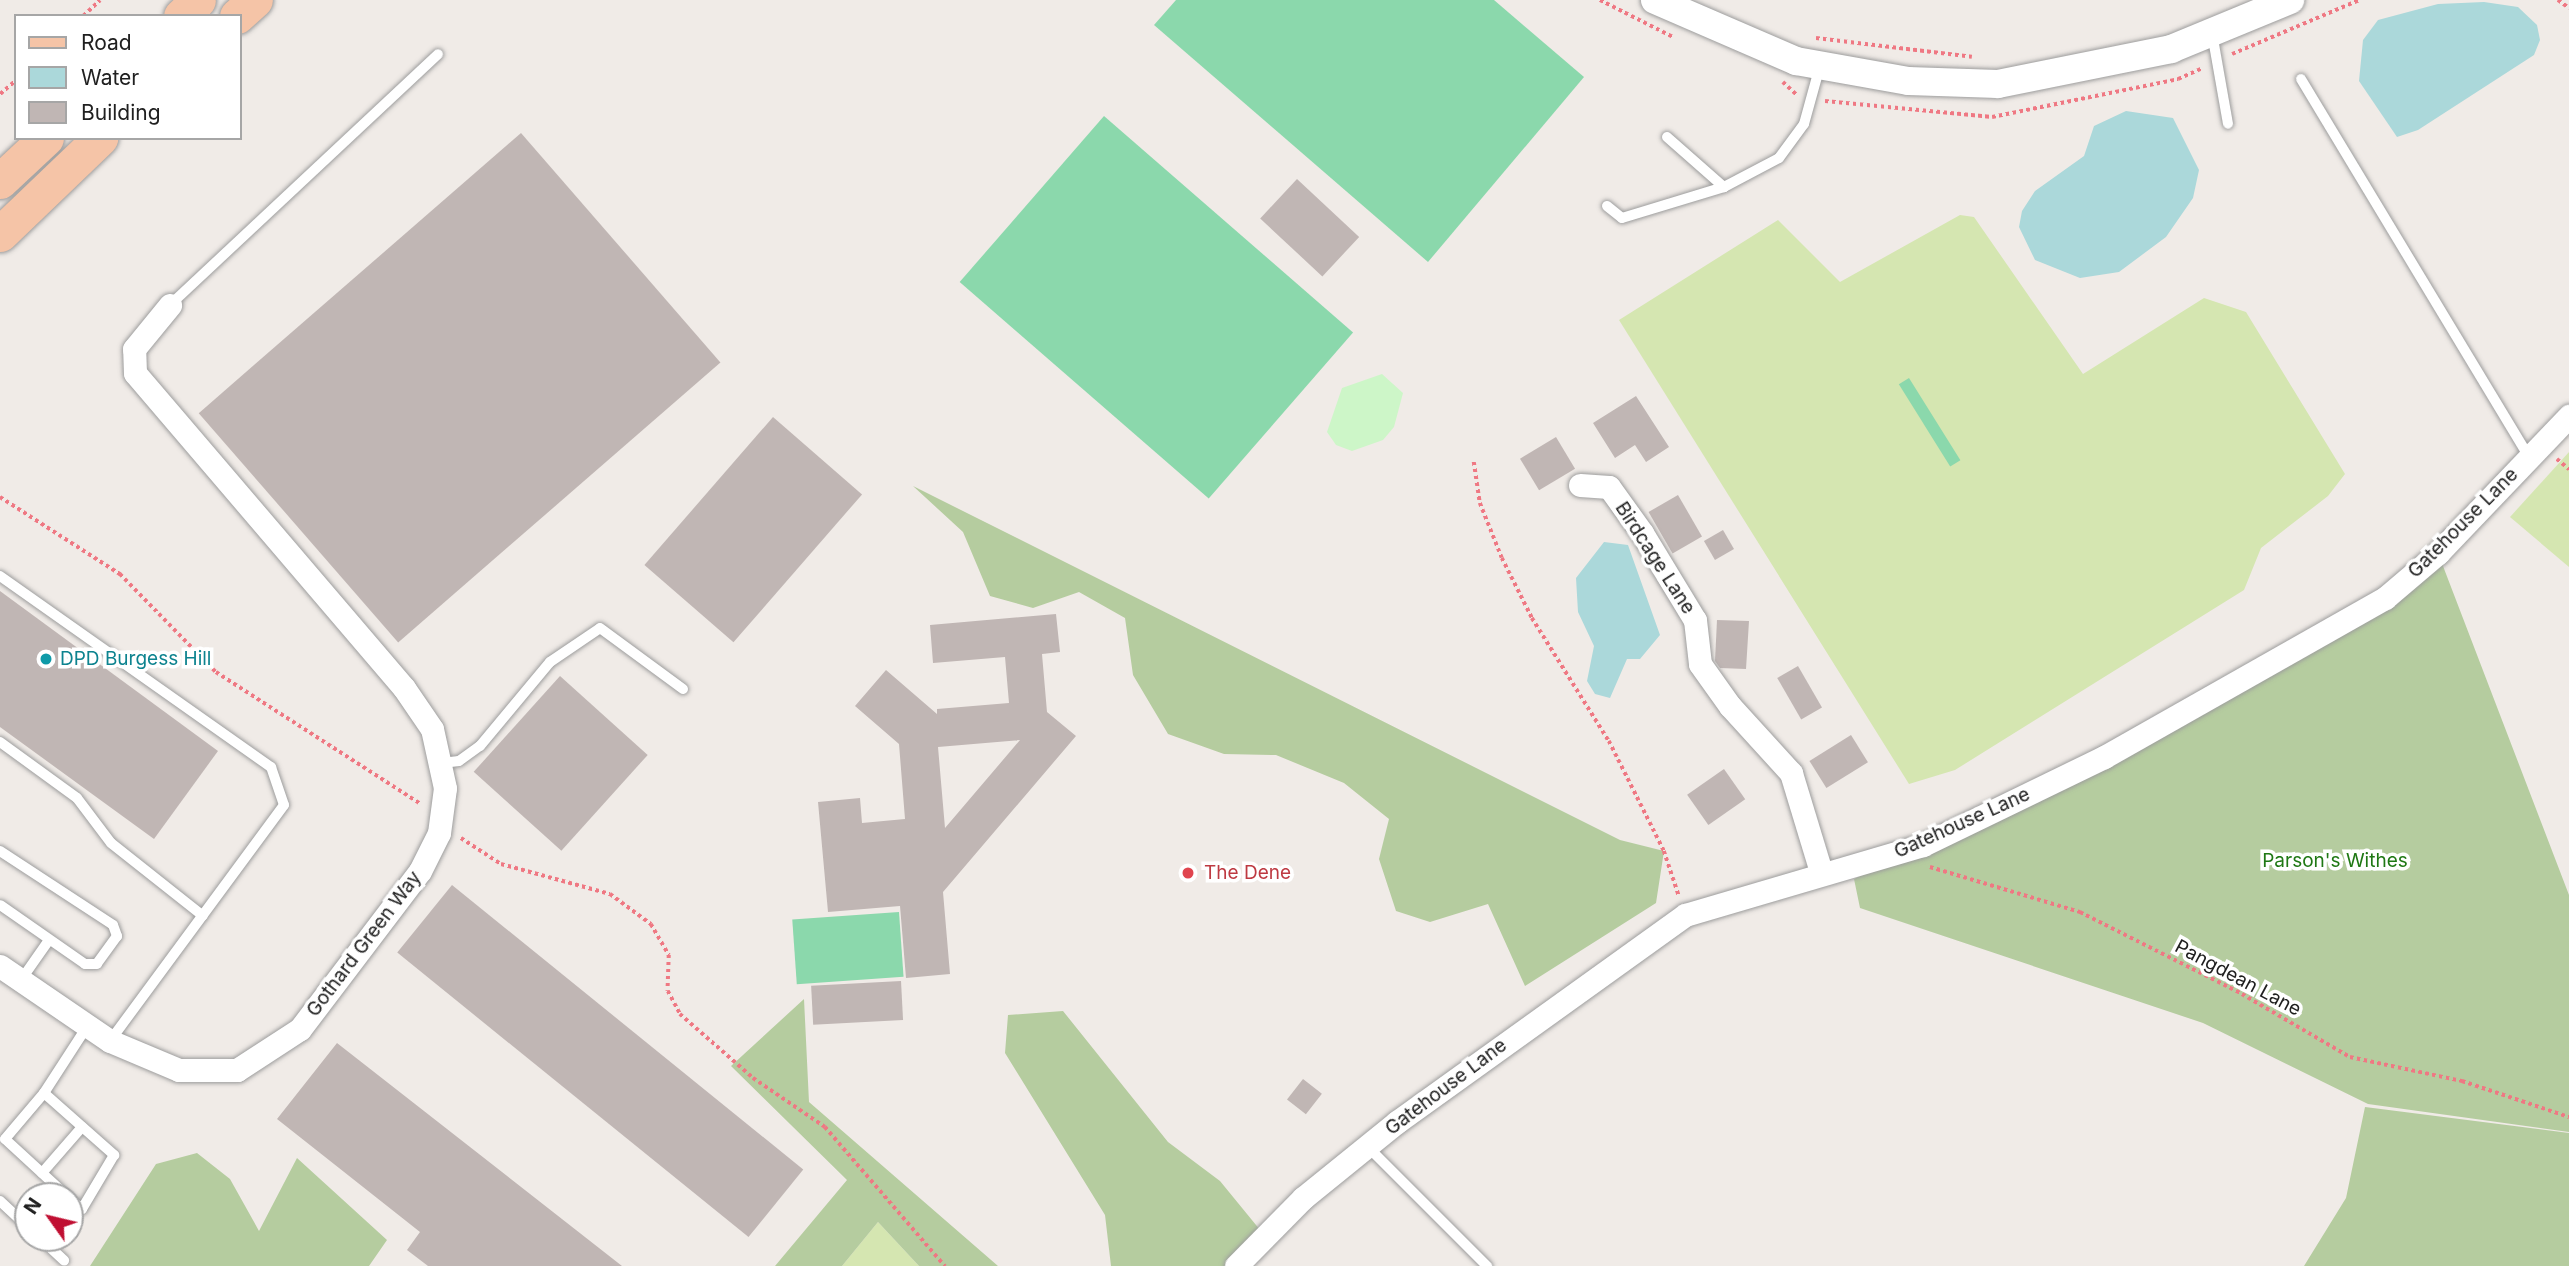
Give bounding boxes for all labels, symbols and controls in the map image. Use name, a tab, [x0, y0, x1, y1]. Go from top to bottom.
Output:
legend	[14, 14, 242, 140]
text: Road	[81, 30, 132, 55]
text: Water	[81, 65, 139, 90]
text: Building	[81, 100, 161, 125]
street label: Gatehouse Lane	[2403, 463, 2523, 583]
street label: Birdcage Lane	[1610, 498, 1700, 618]
place label: DPD Burgess Hill	[60, 648, 211, 670]
marker: DPD Burgess Hill	[38, 651, 54, 667]
street label: Gatehouse Lane	[1891, 783, 2033, 863]
park label: Parson's Withes	[2262, 850, 2408, 872]
place label: The Dene	[1204, 862, 1291, 884]
marker: The Dene	[1178, 863, 1198, 883]
street label: Gothard Green Way	[302, 867, 426, 1021]
street label: Pangdean Lane	[2171, 935, 2305, 1021]
street label: Gatehouse Lane	[1381, 1034, 1511, 1140]
north arrow	[14, 1182, 84, 1252]
text: N	[19, 1194, 46, 1219]

